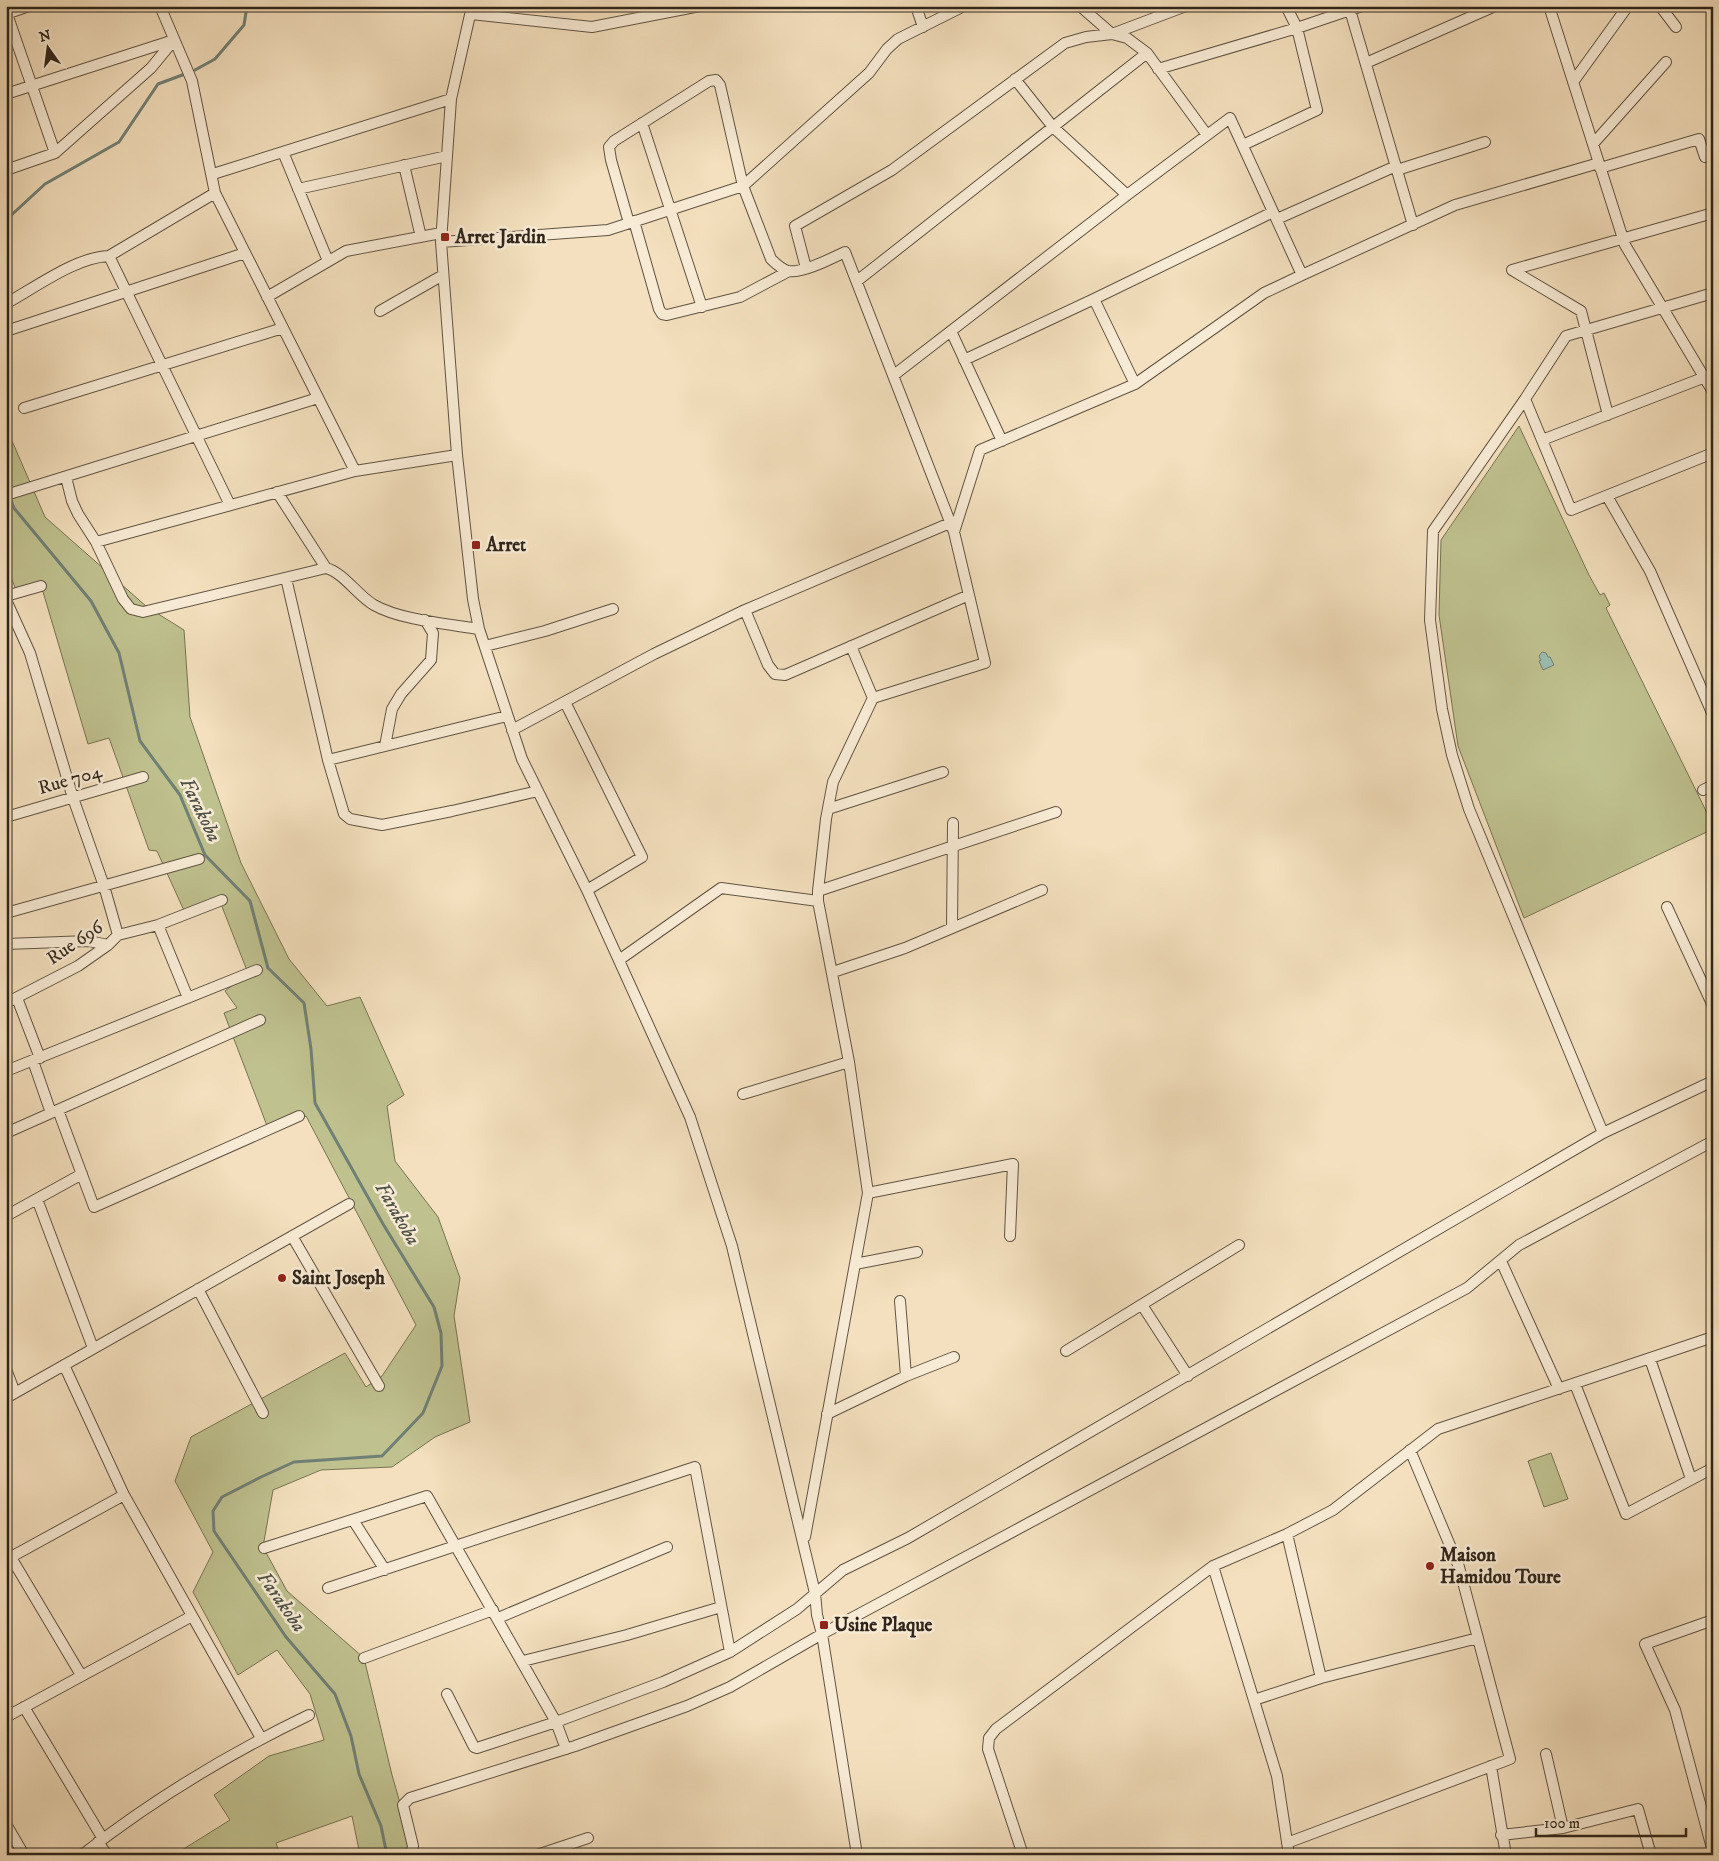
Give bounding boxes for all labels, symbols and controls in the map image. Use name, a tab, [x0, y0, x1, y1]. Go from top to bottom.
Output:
north arrow	[22, 22, 72, 72]
text: N	[37, 26, 53, 46]
place label: Arret Jardin	[454, 226, 547, 249]
marker: Arret Jardin	[439, 231, 451, 243]
place label: Arret	[485, 534, 527, 557]
marker: Arret	[470, 539, 482, 551]
street label: Rue 704	[36, 760, 105, 800]
water label: Farakoba	[174, 774, 226, 846]
street label: Rue 696	[42, 915, 108, 970]
water label: Farakoba	[369, 1178, 425, 1250]
place label: Saint Joseph	[292, 1267, 386, 1290]
marker: Saint Joseph	[276, 1272, 288, 1284]
place label: Maison Hamidou Toure	[1440, 1544, 1561, 1589]
marker: Maison Hamidou Toure	[1424, 1560, 1436, 1572]
water label: Farakoba	[251, 1567, 311, 1637]
place label: Usine Plaque	[834, 1614, 933, 1638]
marker: Usine Plaque	[818, 1619, 830, 1631]
scale bar	[1536, 1806, 1686, 1838]
text: 100 m	[1544, 1814, 1580, 1833]

